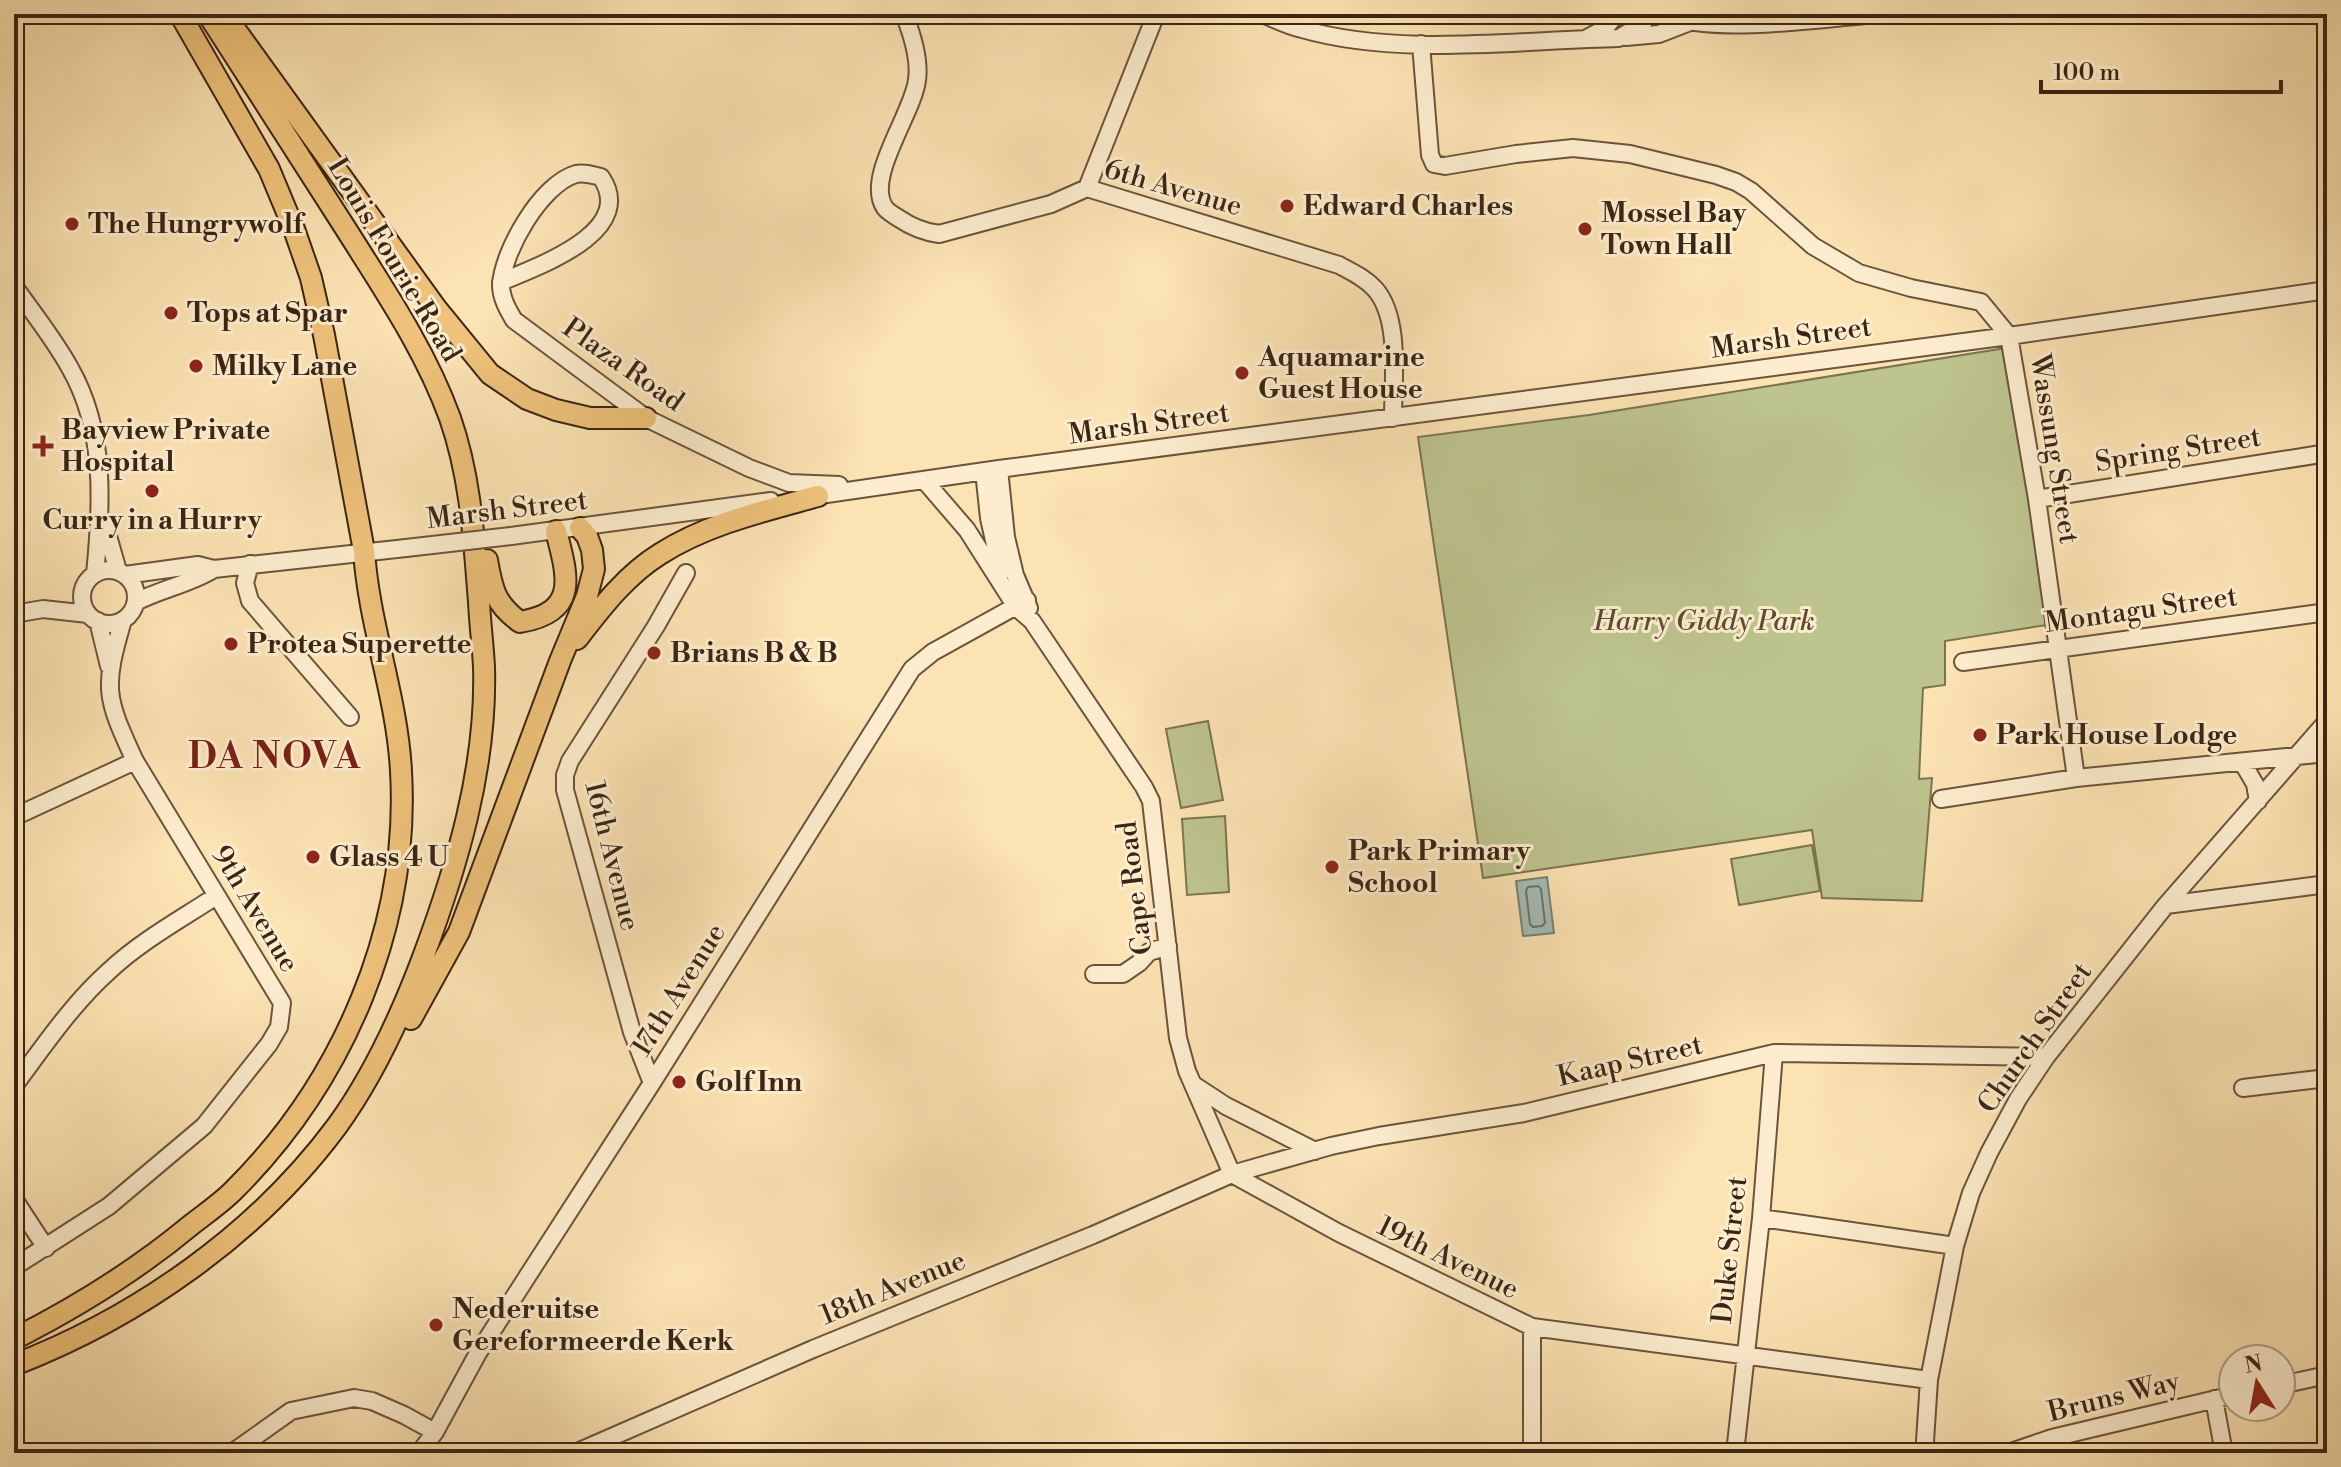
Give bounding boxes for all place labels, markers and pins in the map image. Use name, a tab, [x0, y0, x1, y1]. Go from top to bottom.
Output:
place label: Edward Charles	[1303, 189, 1513, 224]
place label: Mossel Bay Town Hall	[1601, 196, 1747, 263]
marker: Edward Charles	[1278, 197, 1296, 215]
place label: The Hungrywolf	[88, 207, 306, 242]
marker: The Hungrywolf	[63, 215, 81, 233]
marker: Mossel Bay Town Hall	[1576, 220, 1594, 238]
place label: Tops at Spar	[187, 296, 348, 331]
marker: Tops at Spar	[162, 304, 180, 322]
place label: Aquamarine Guest House	[1257, 340, 1425, 407]
place label: Milky Lane	[212, 349, 357, 384]
marker: Milky Lane	[187, 357, 205, 375]
marker: Aquamarine Guest House	[1233, 364, 1251, 382]
place label: Bayview Private Hospital	[61, 413, 270, 480]
marker: Bayview Private Hospital	[32, 435, 54, 457]
marker: Curry in a Hurry	[143, 482, 161, 500]
place label: Curry in a Hurry	[42, 503, 263, 538]
place label: Protea Superette	[247, 627, 472, 662]
marker: Protea Superette	[222, 635, 240, 653]
place label: Brians B & B	[670, 636, 838, 671]
marker: Brians B & B	[645, 644, 663, 662]
place label: Park House Lodge	[1996, 718, 2237, 753]
marker: Park House Lodge	[1971, 726, 1989, 744]
place label: Park Primary School	[1348, 834, 1531, 901]
place label: Glass 4 U	[329, 840, 449, 875]
marker: Glass 4 U	[304, 848, 322, 866]
marker: Park Primary School	[1323, 858, 1341, 876]
place label: Golf Inn	[695, 1065, 802, 1100]
marker: Golf Inn	[670, 1073, 688, 1091]
place label: Nederuitse Gereformeerde Kerk	[452, 1292, 734, 1359]
marker: Nederuitse Gereformeerde Kerk	[427, 1316, 445, 1334]

